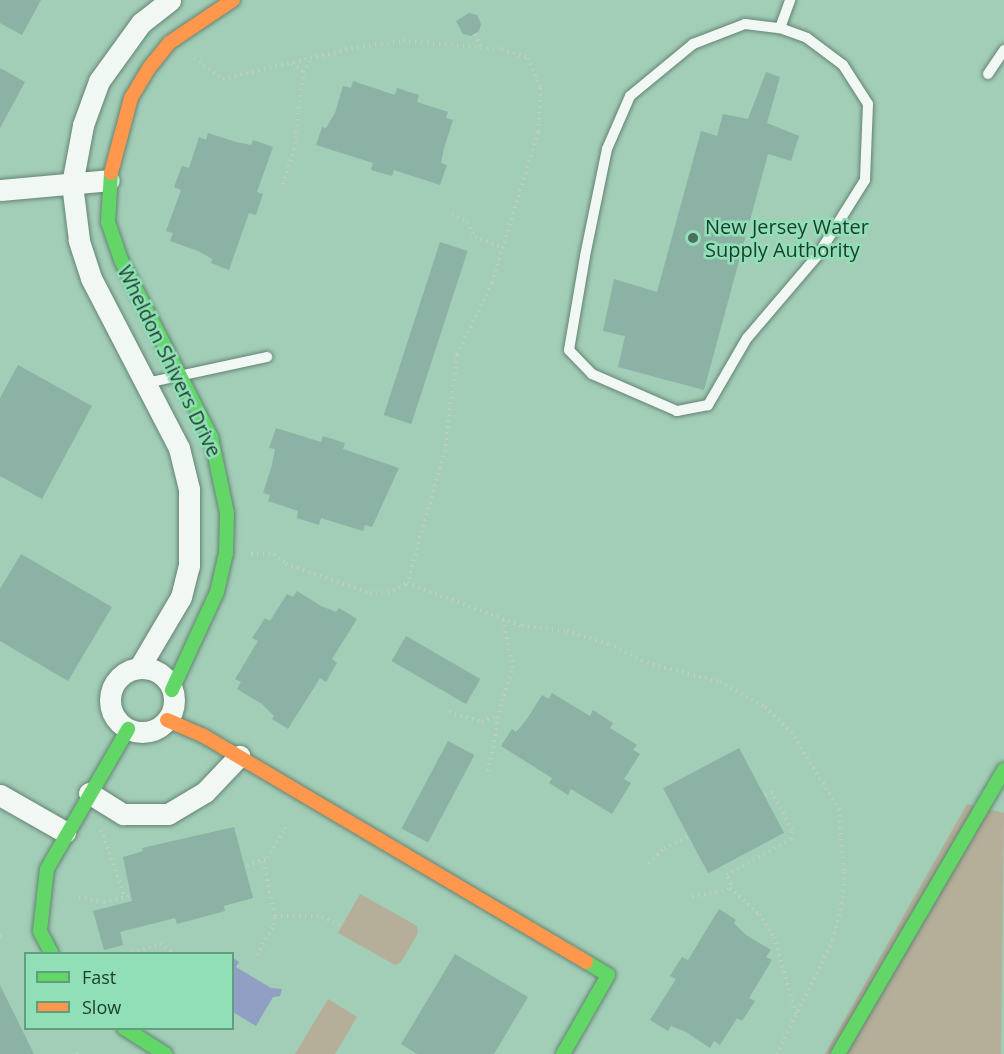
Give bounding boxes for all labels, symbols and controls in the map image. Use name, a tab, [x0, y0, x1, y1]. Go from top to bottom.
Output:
place label: New Jersey Water Supply Authority	[705, 214, 869, 261]
marker: New Jersey Water Supply Authority	[686, 231, 700, 245]
street label: Wheldon Shivers Drive	[113, 261, 227, 461]
legend	[24, 952, 234, 1030]
text: Fast	[82, 965, 116, 989]
text: Slow	[82, 995, 121, 1019]

